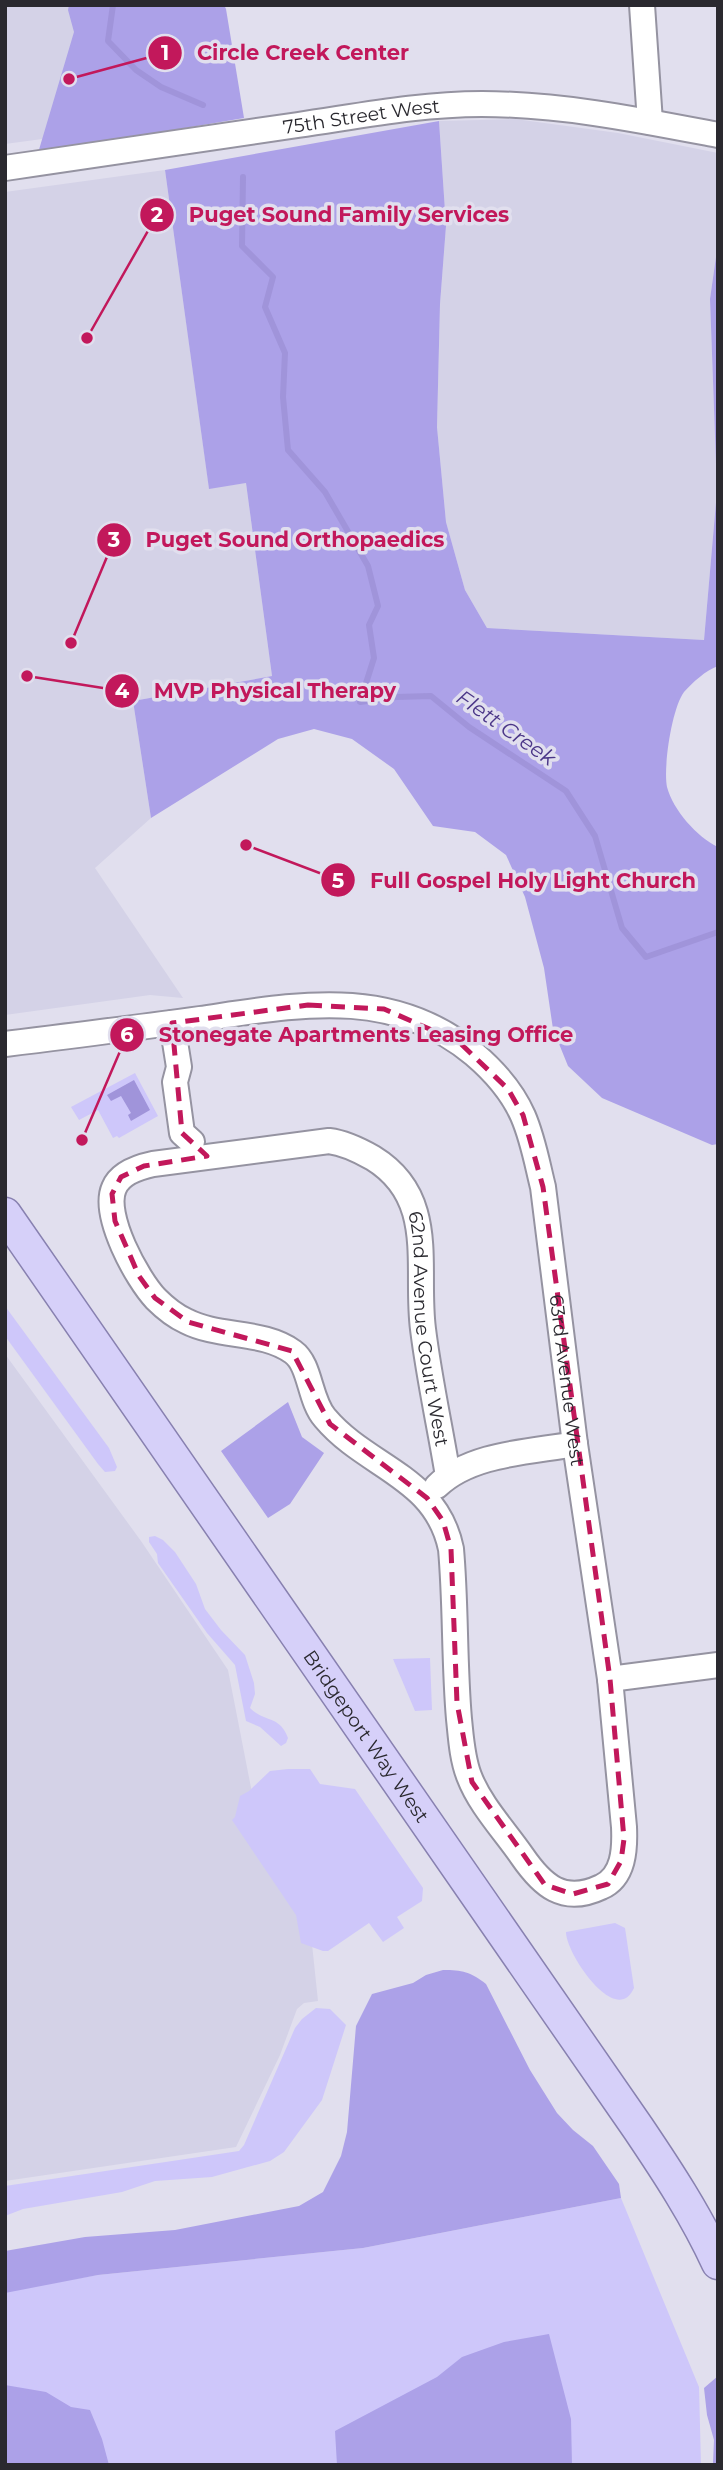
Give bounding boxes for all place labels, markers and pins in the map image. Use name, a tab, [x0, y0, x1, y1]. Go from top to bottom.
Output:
callout: Circle Creek Center	[148, 32, 423, 74]
callout: Puget Sound Family Services	[140, 194, 523, 236]
callout: Puget Sound Orthopaedics	[97, 519, 459, 561]
callout: MVP Physical Therapy	[105, 670, 410, 712]
callout: Full Gospel Holy Light Church	[321, 859, 710, 901]
callout: Stonegate Apartments Leasing Office	[110, 1014, 587, 1056]

